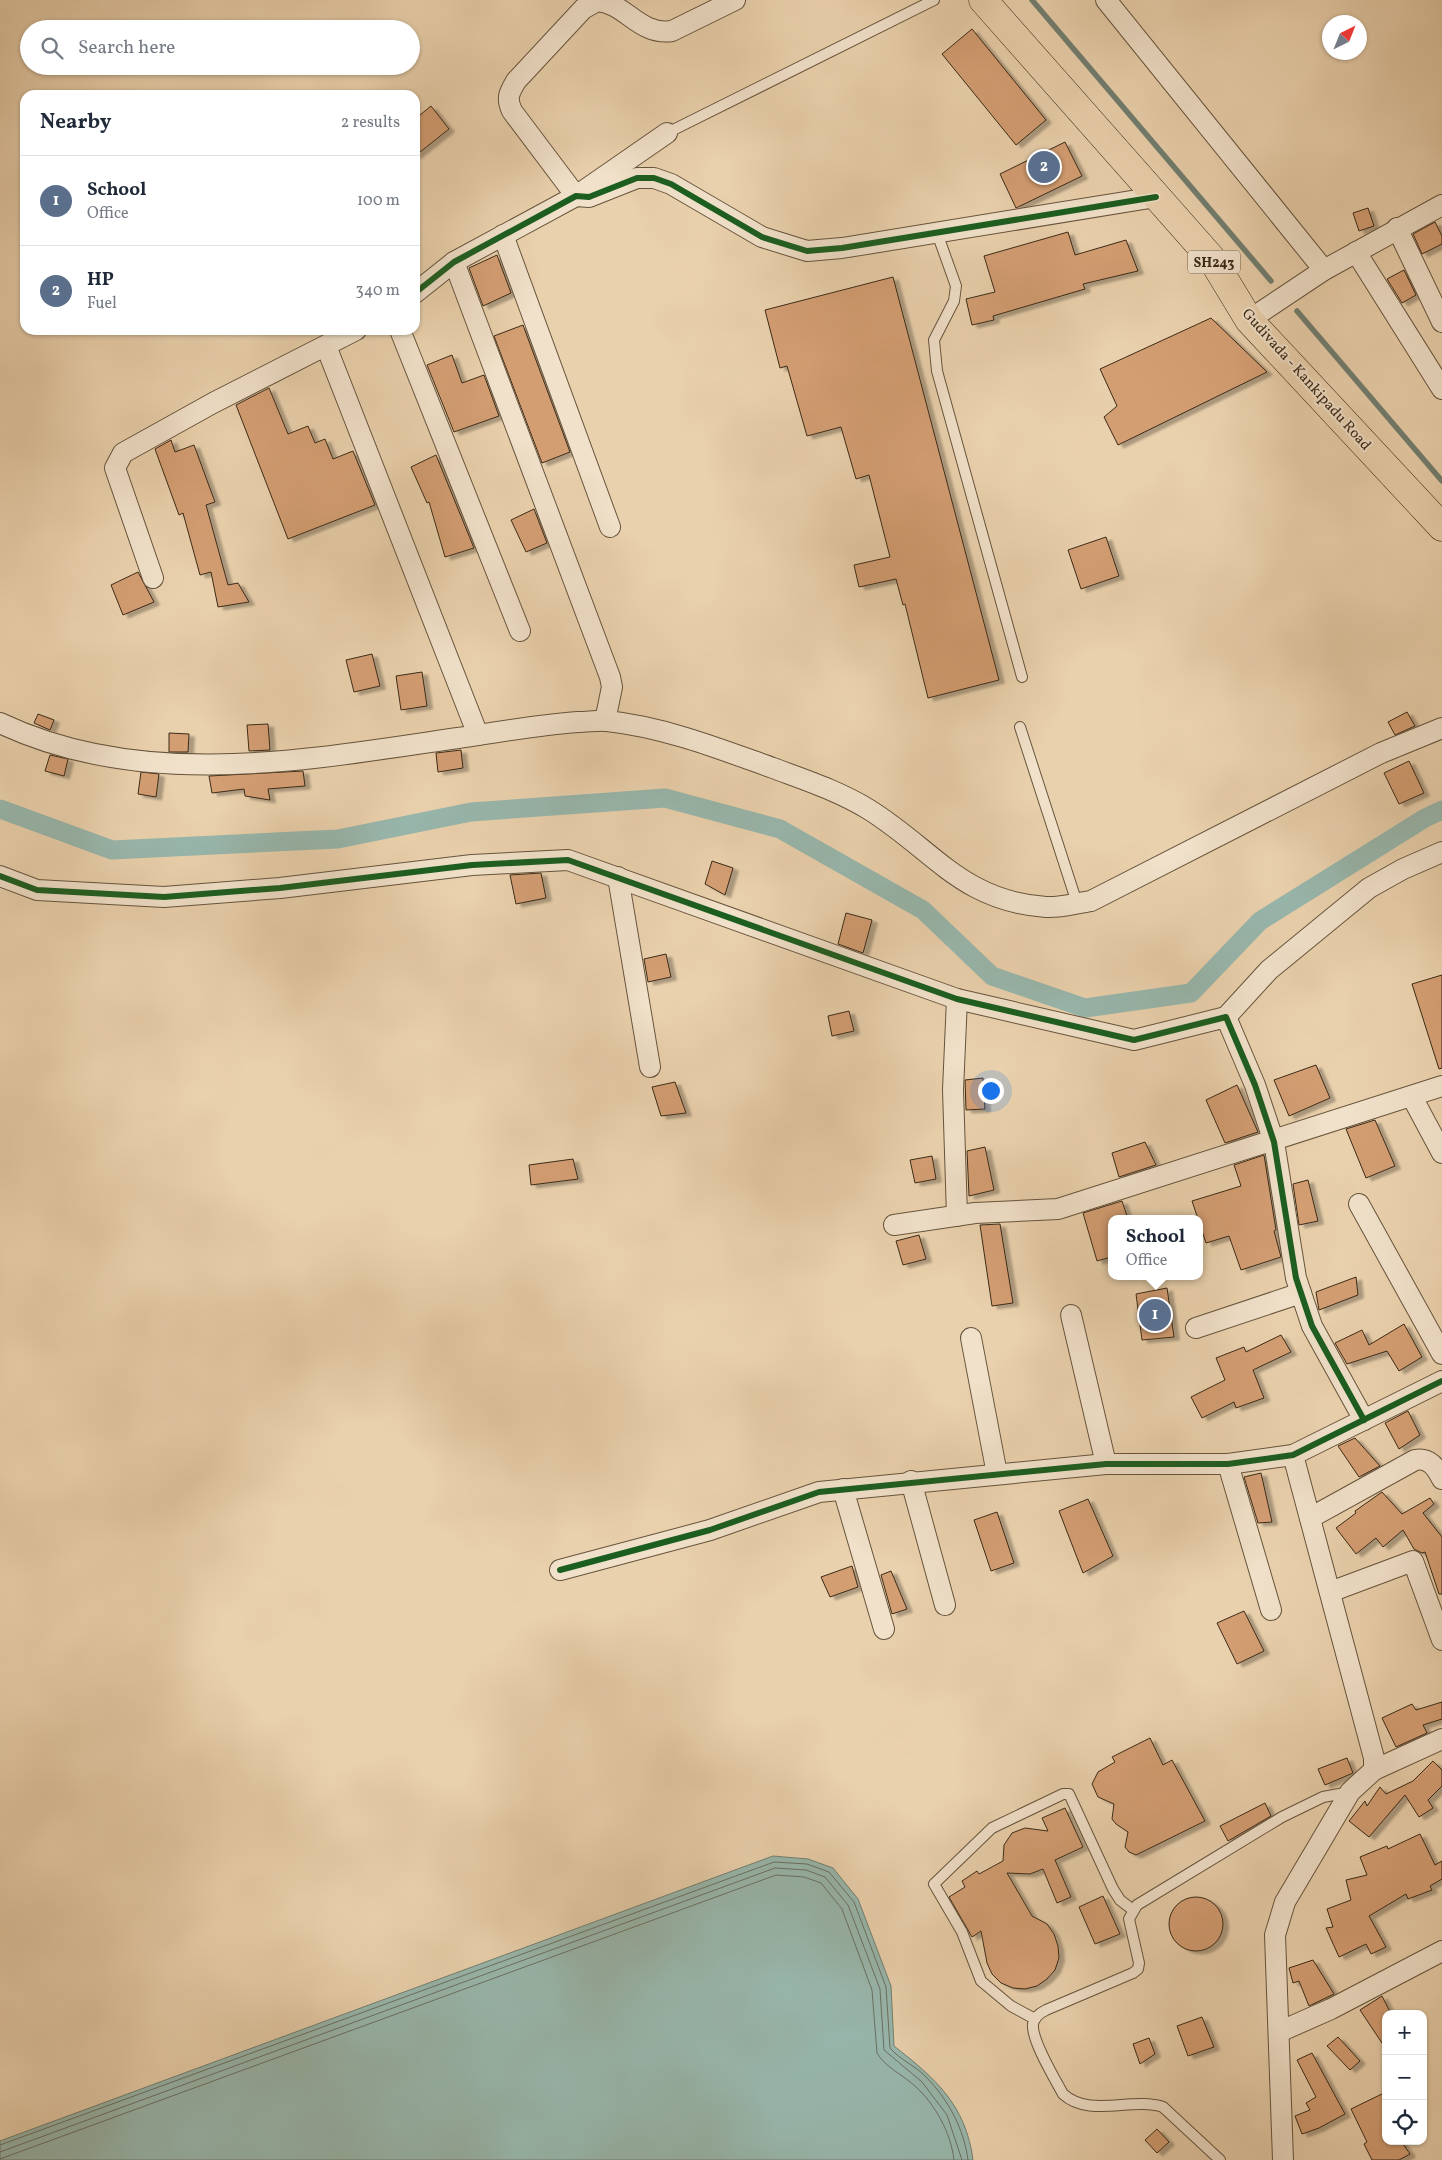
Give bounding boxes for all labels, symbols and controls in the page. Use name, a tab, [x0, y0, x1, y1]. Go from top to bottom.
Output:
north arrow	[1322, 15, 1367, 60]
search box	[20, 20, 420, 75]
icon: search	[38, 34, 66, 62]
text: Search here	[78, 35, 175, 61]
text: Nearby	[40, 108, 111, 137]
text: 2 results	[341, 112, 400, 134]
pin: 2	[1028, 148, 1060, 186]
text: School	[87, 177, 146, 203]
text: 1	[53, 190, 59, 212]
text: 100 m	[357, 190, 400, 212]
text: Office	[87, 203, 129, 225]
road number: SH243	[1188, 250, 1240, 274]
text: HP	[87, 267, 114, 293]
text: 2	[52, 280, 60, 302]
text: 340 m	[356, 280, 400, 302]
text: Fuel	[87, 293, 117, 315]
street label: Gudivada - Kankipadu Road	[1236, 304, 1375, 456]
your location	[978, 1078, 1004, 1104]
popup	[1108, 1215, 1203, 1280]
text: School	[1126, 1224, 1185, 1250]
text: Office	[1126, 1250, 1167, 1272]
pin: 1	[1139, 1296, 1171, 1334]
map controls	[1382, 2010, 1427, 2145]
button: +	[1382, 2010, 1427, 2055]
button: −	[1382, 2055, 1427, 2100]
button: locate	[1382, 2100, 1427, 2145]

